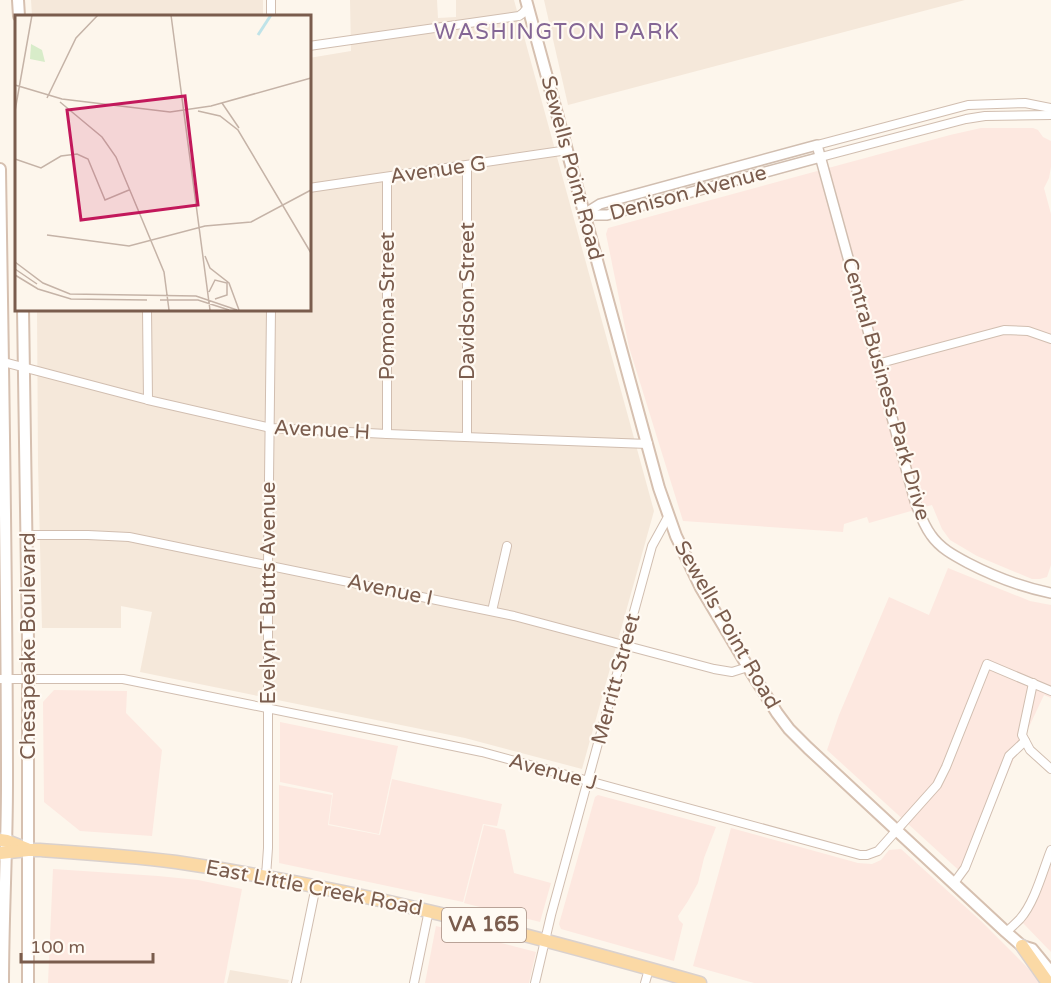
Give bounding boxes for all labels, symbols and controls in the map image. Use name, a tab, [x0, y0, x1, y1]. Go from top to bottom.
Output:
inset map	[15, 15, 310, 310]
district label: WASHINGTON PARK	[434, 19, 680, 45]
street label: Sewells Point Road	[535, 73, 609, 263]
street label: Avenue G	[388, 151, 488, 189]
street label: Denison Avenue	[607, 160, 769, 226]
street label: Davidson Street	[455, 222, 480, 380]
street label: Pomona Street	[375, 232, 400, 380]
street label: Central Business Park Drive	[836, 255, 936, 523]
street label: Avenue H	[273, 415, 371, 445]
street label: Evelyn T Butts Avenue	[256, 481, 281, 704]
street label: Chesapeake Boulevard	[16, 532, 41, 760]
street label: Sewells Point Road	[669, 537, 785, 713]
street label: Avenue I	[345, 569, 435, 611]
street label: Merritt Street	[586, 611, 646, 747]
street label: Avenue J	[506, 748, 600, 796]
street label: East Little Creek Road	[204, 855, 424, 921]
road number: VA 165	[442, 908, 526, 942]
scale bar	[21, 926, 153, 964]
text: 100 m	[30, 936, 85, 958]

